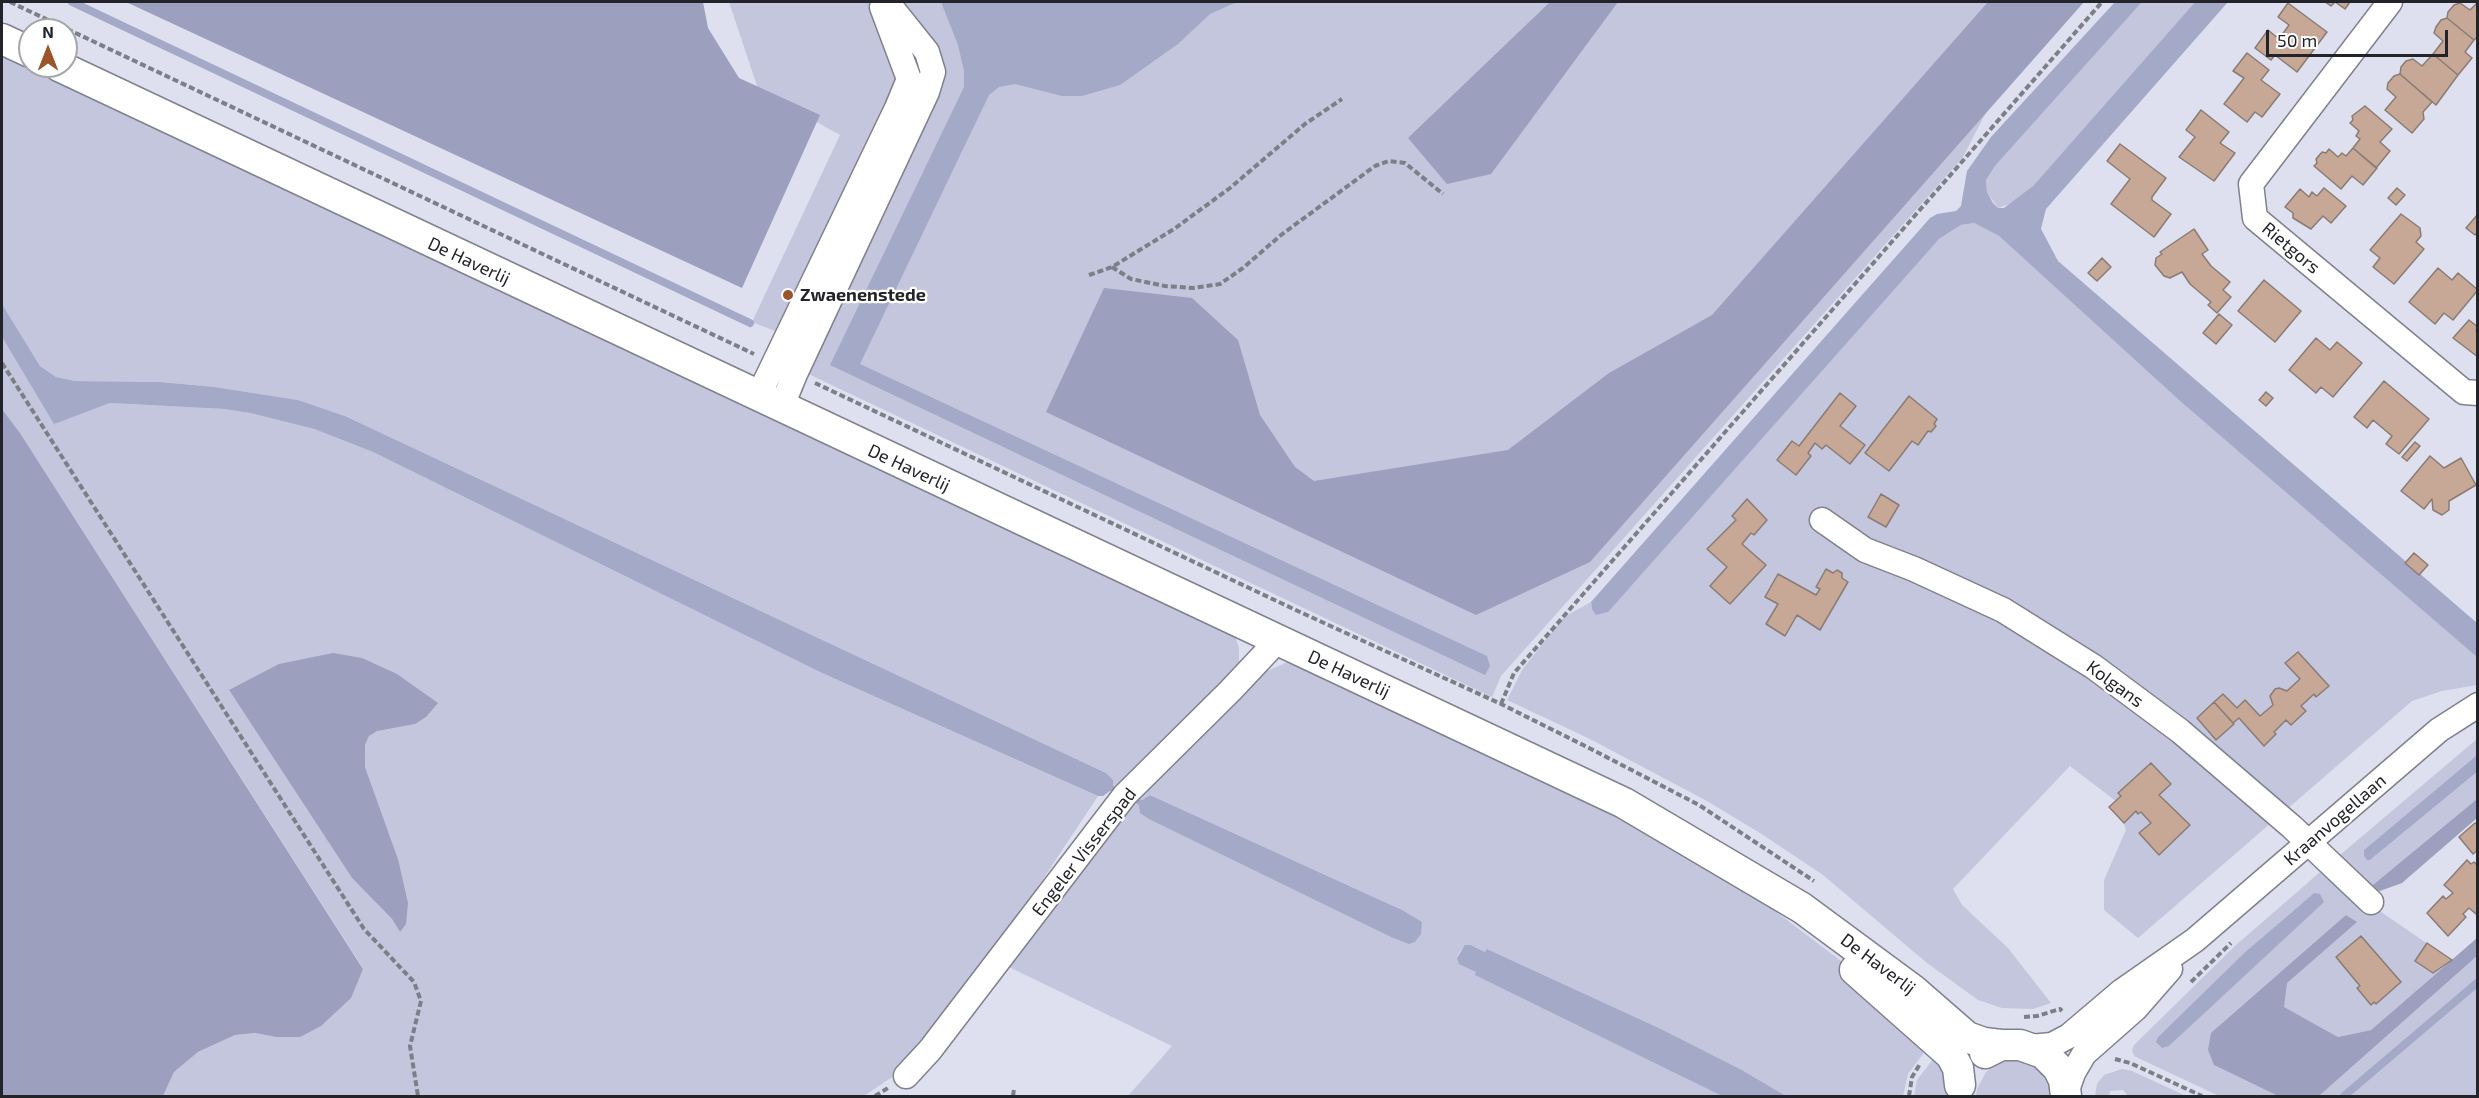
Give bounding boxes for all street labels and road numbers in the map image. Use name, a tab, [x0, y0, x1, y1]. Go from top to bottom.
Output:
street label: Rietgors	[2258, 218, 2324, 278]
street label: De Haverlij	[424, 233, 514, 289]
street label: De Haverlij	[864, 440, 954, 496]
street label: De Haverlij	[1304, 646, 1394, 702]
street label: Kolgans	[2082, 656, 2148, 712]
street label: Kraanvogellaan	[2280, 770, 2390, 870]
street label: Engeler Visserspad	[1027, 784, 1141, 920]
street label: De Haverlij	[1836, 929, 1920, 999]

